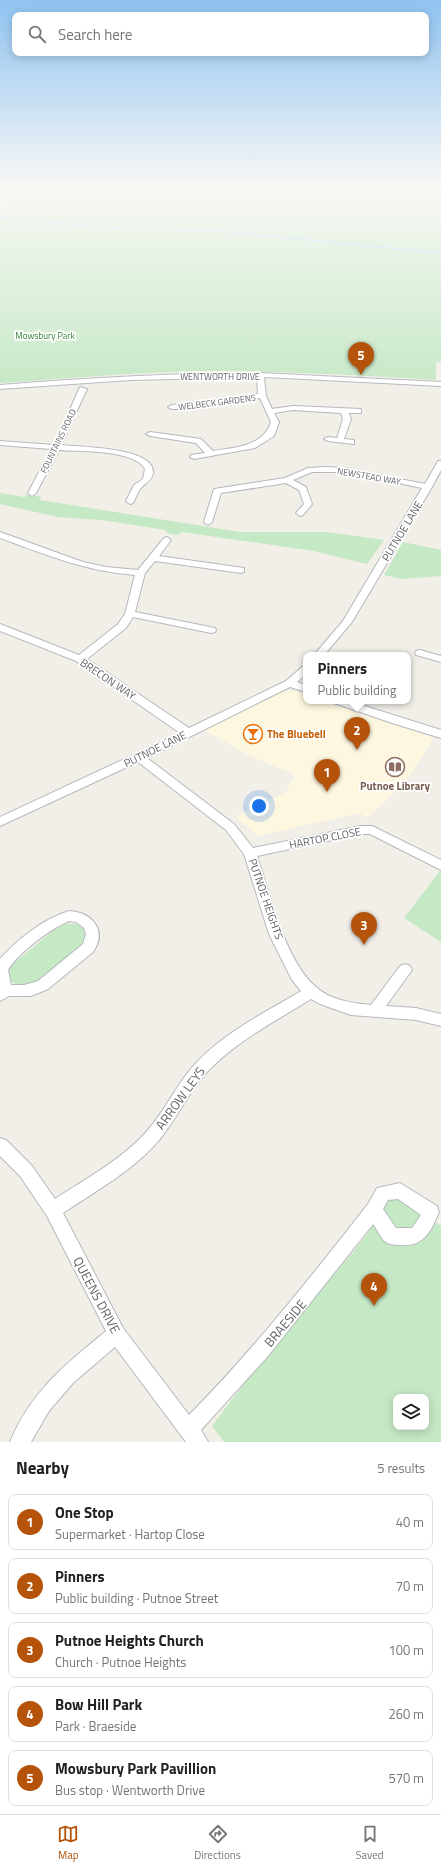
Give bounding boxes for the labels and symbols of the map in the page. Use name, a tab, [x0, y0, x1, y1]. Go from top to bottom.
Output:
park label: Mowsbury Park	[15, 329, 75, 342]
pin: 5	[348, 342, 374, 375]
street label: WENTWORTH DRIVE	[180, 370, 260, 383]
street label: WELBECK GARDENS	[178, 391, 257, 413]
street label: FOUNTAINS ROAD	[37, 407, 79, 475]
street label: NEWSTEAD WAY	[336, 464, 402, 488]
street label: PUTNOE LANE	[378, 498, 426, 564]
street label: BRECON WAY	[77, 654, 139, 704]
pin: 2	[344, 717, 370, 750]
bar icon: The Bluebell	[242, 723, 264, 745]
place label: The Bluebell	[267, 726, 326, 742]
street label: PUTNOE LANE	[121, 727, 189, 771]
library icon: Putnoe Library	[384, 756, 406, 778]
pin: 1	[314, 759, 340, 792]
place label: Putnoe Library	[360, 778, 430, 794]
your location	[249, 796, 269, 816]
street label: HARTOP CLOSE	[288, 823, 362, 853]
street label: PUTNOE HEIGHTS	[245, 856, 287, 942]
pin: 3	[351, 912, 377, 945]
street label: ARROW LEYS	[150, 1062, 210, 1134]
street label: QUEENS DRIVE	[68, 1253, 126, 1337]
pin: 4	[361, 1273, 387, 1306]
street label: BRAESIDE	[259, 1295, 311, 1351]

